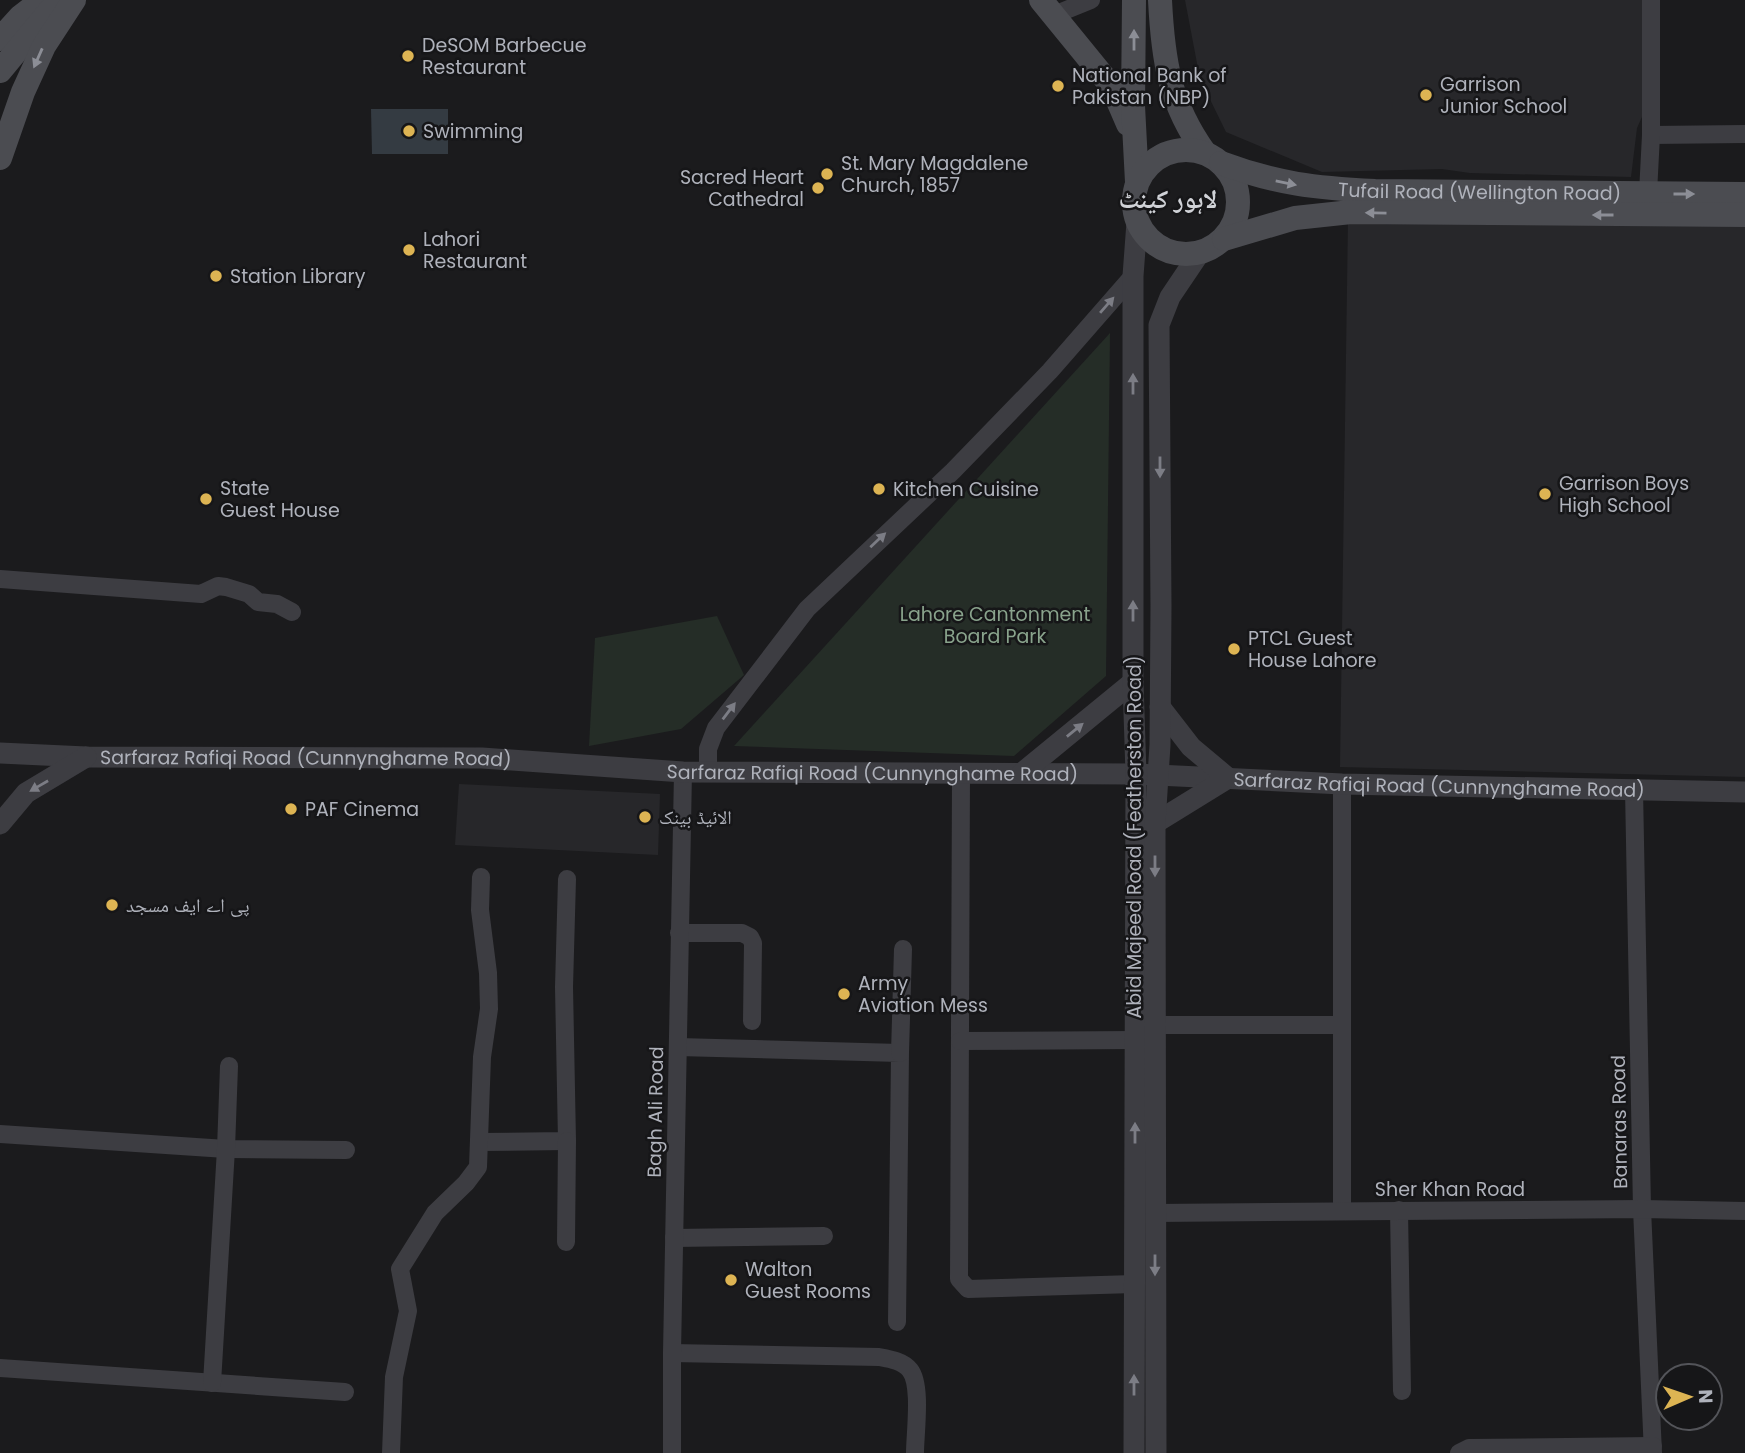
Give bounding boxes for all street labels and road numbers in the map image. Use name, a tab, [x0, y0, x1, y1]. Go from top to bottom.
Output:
street label: Tufail Road (Wellington Road)	[1337, 176, 1621, 207]
street label: Abid Majeed Road (Featherston Road)	[1121, 655, 1148, 1019]
street label: Sarfaraz Rafiqi Road (Cunnynghame Road)	[100, 744, 513, 774]
street label: Sarfaraz Rafiqi Road (Cunnynghame Road)	[666, 758, 1078, 788]
street label: Sarfaraz Rafiqi Road (Cunnynghame Road)	[1233, 766, 1645, 804]
street label: Bagh Ali Road	[641, 1046, 670, 1178]
street label: Banaras Road	[1605, 1055, 1634, 1189]
street label: Sher Khan Road	[1375, 1176, 1525, 1203]

